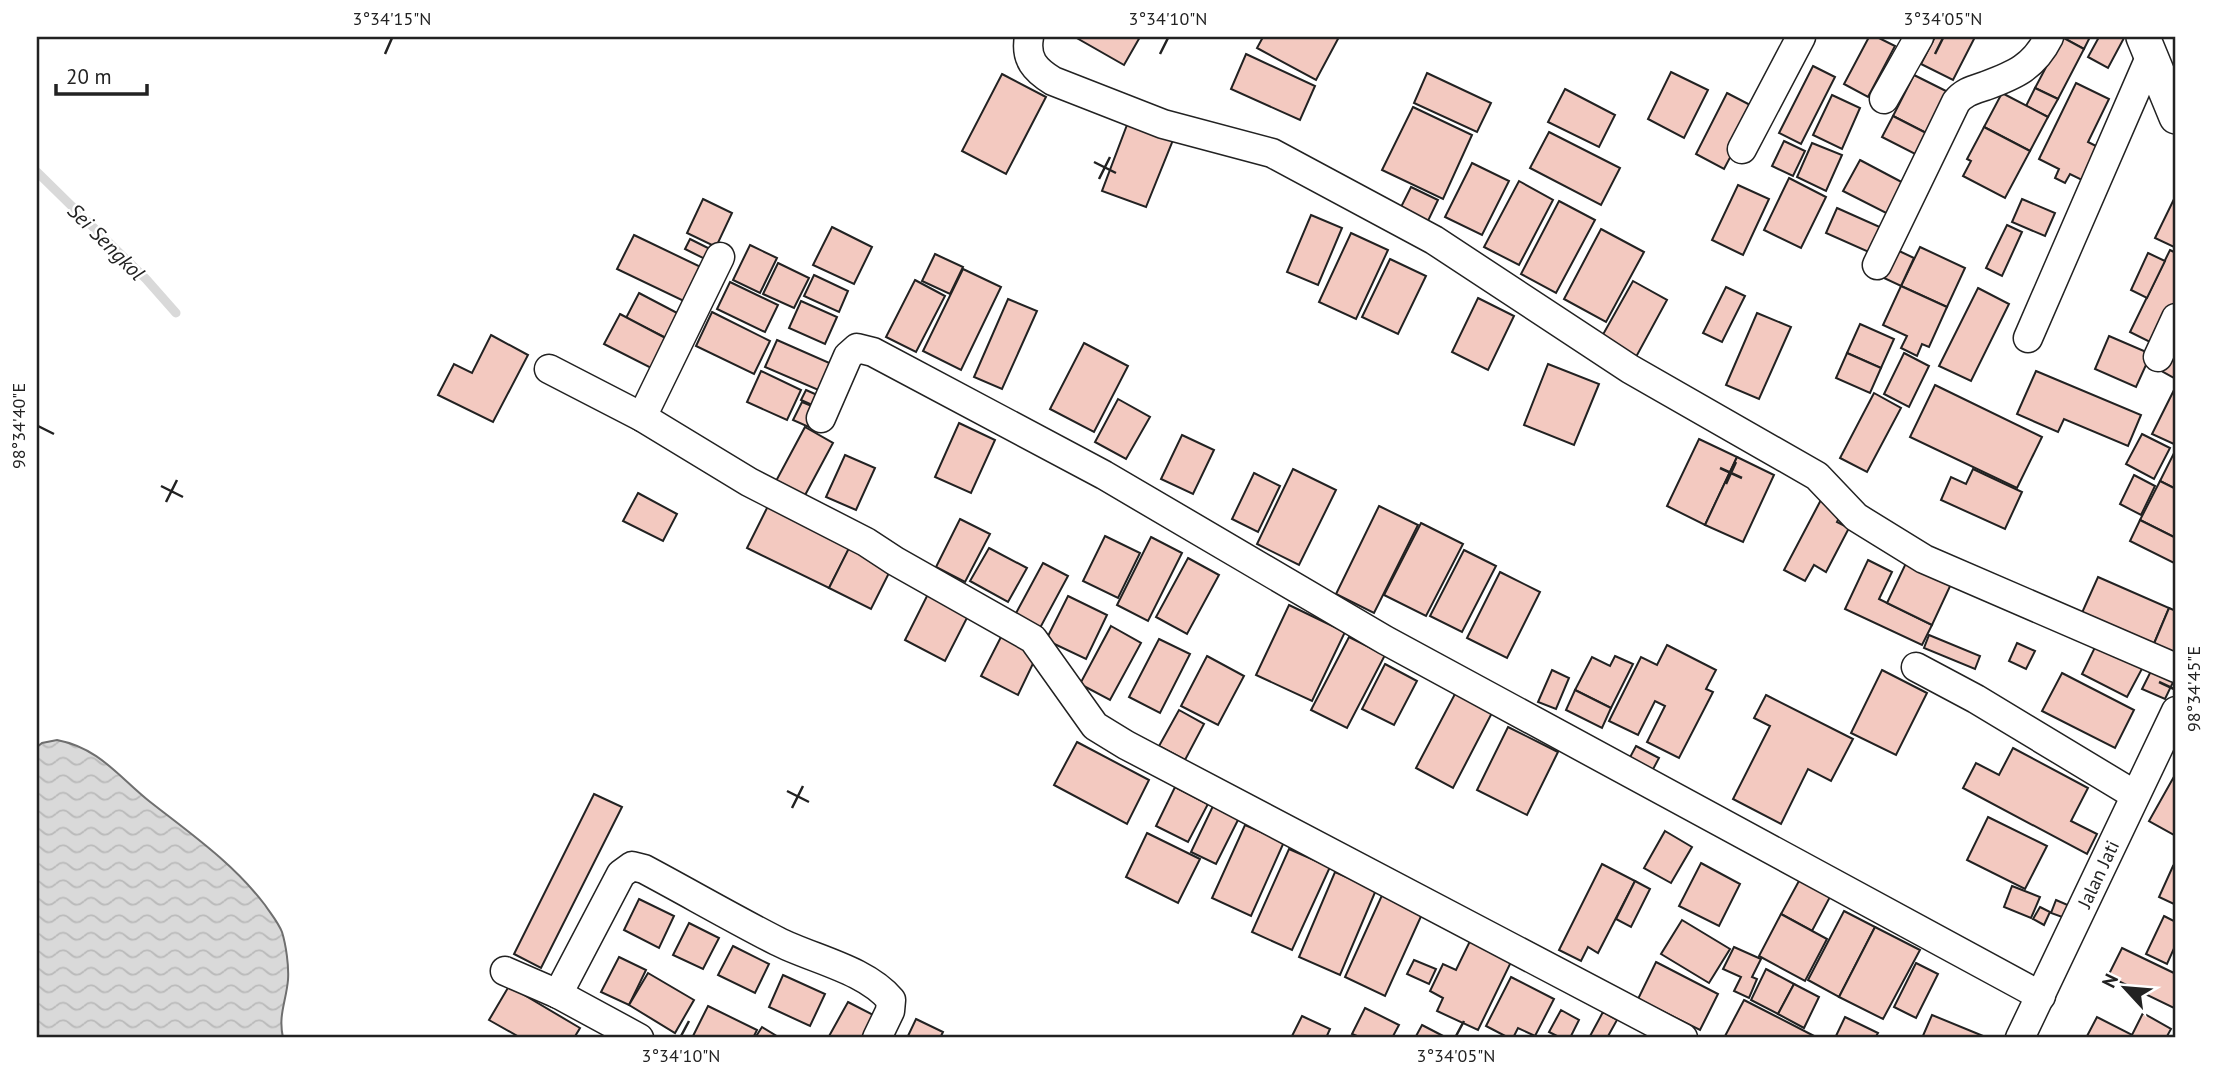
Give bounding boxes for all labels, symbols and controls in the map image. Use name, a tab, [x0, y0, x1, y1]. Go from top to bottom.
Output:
text: 3°34'15"N	[353, 7, 431, 30]
text: 3°34'10"N	[1129, 7, 1207, 30]
text: 3°34'05"N	[1904, 7, 1982, 30]
scale bar	[56, 52, 147, 96]
text: 20 m	[66, 63, 112, 90]
water label: Sei Sengkol	[62, 197, 151, 286]
text: 98°34'40"E	[7, 383, 30, 469]
text: 98°34'45"E	[2182, 646, 2205, 732]
street label: Jalan Jati	[2072, 836, 2124, 913]
north arrow	[2090, 953, 2160, 1023]
text: N	[2096, 970, 2123, 991]
text: 3°34'10"N	[642, 1044, 720, 1067]
text: 3°34'05"N	[1417, 1044, 1495, 1067]

